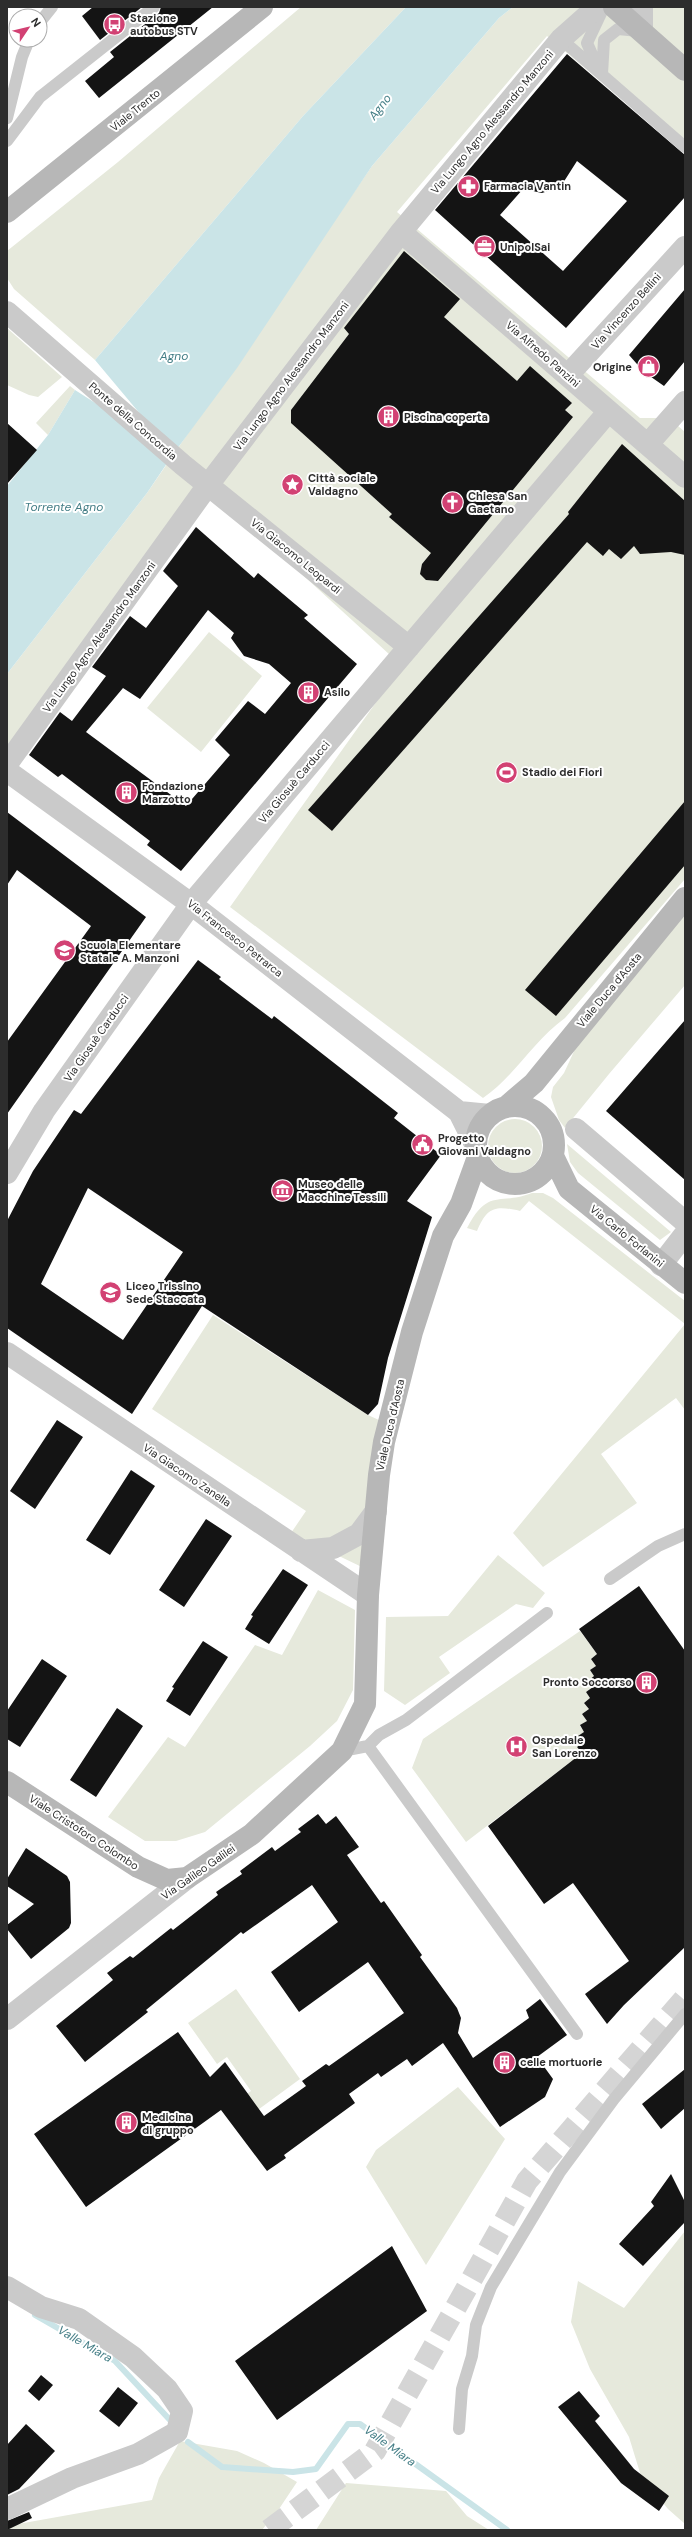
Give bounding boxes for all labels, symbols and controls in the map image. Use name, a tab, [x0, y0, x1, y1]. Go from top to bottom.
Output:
north arrow	[8, 8, 48, 48]
bus stop icon: Stazione autobus STV	[102, 11, 128, 37]
place label: Stazione autobus STV	[130, 11, 198, 38]
text: N	[28, 15, 44, 30]
street label: Via Lungo Agno Alessandro Manzoni	[428, 47, 556, 197]
street label: Viale Trento	[107, 86, 163, 134]
water label: Agno	[364, 91, 395, 124]
pharmacy icon: Farmacia Vantin	[455, 173, 481, 199]
place label: Farmacia Vantin	[484, 179, 571, 193]
office icon: UnipolSai	[471, 234, 497, 260]
place label: UnipolSai	[500, 240, 550, 254]
street label: Via Vincenzo Bellini	[588, 270, 664, 352]
street label: Via Lungo Agno Alessandro Manzoni	[230, 299, 352, 453]
street label: Via Alfredo Panzini	[503, 318, 583, 390]
water label: Agno	[159, 348, 188, 364]
shop icon: Origine	[635, 354, 661, 380]
place label: Origine	[593, 360, 632, 374]
street label: Ponte della Concordia	[86, 379, 180, 463]
building icon: Piscina coperta	[375, 404, 401, 430]
place label: Piscina coperta	[404, 410, 488, 424]
place icon: Città sociale Valdagno	[280, 471, 306, 497]
place label: Città sociale Valdagno	[308, 471, 376, 498]
church icon: Chiesa San Gaetano	[440, 489, 466, 515]
place label: Chiesa San Gaetano	[468, 489, 528, 516]
water label: Torrente Agno	[25, 499, 103, 515]
street label: Via Giacomo Leopardi	[248, 515, 344, 597]
street label: Via Lungo Agno Alessandro Manzoni	[39, 559, 159, 715]
building icon: Asilo	[295, 679, 321, 705]
place label: Asilo	[324, 685, 351, 699]
street label: Via Giosuè Carducci	[255, 738, 333, 826]
sports icon: Stadio dei Fiori	[493, 759, 519, 785]
place label: Stadio dei Fiori	[522, 765, 602, 779]
building icon: Fondazione Marzotto	[113, 779, 139, 805]
place label: Fondazione Marzotto	[142, 779, 204, 806]
street label: Via Francesco Petrarca	[184, 896, 286, 980]
school or university icon: Scuola Elementare Statale A. Manzoni	[51, 938, 77, 964]
place label: Scuola Elementare Statale A. Manzoni	[80, 938, 181, 965]
street label: Viale Duca d'Aosta	[574, 950, 645, 1030]
street label: Via Giosuè Carducci	[61, 992, 131, 1084]
public building icon: Progetto Giovani Valdagno	[409, 1131, 435, 1157]
place label: Progetto Giovani Valdagno	[438, 1131, 531, 1158]
museum icon: Museo delle Macchine Tessili	[269, 1177, 295, 1203]
place label: Museo delle Macchine Tessili	[298, 1177, 386, 1204]
street label: Via Carlo Forlanini	[587, 1202, 667, 1270]
school or university icon: Liceo Trissino Sede Staccata	[97, 1279, 123, 1305]
place label: Liceo Trissino Sede Staccata	[126, 1279, 204, 1306]
street label: Viale Duca d'Aosta	[373, 1378, 407, 1472]
street label: Via Giacomo Zanella	[140, 1440, 234, 1510]
building icon: Pronto Soccorso	[634, 1669, 660, 1695]
place label: Pronto Soccorso	[543, 1675, 632, 1689]
hospital icon: Ospedale San Lorenzo	[504, 1733, 530, 1759]
place label: Ospedale San Lorenzo	[532, 1733, 597, 1760]
street label: Viale Cristoforo Colombo	[26, 1791, 142, 1873]
street label: Via Galileo Galilei	[158, 1841, 238, 1903]
building icon: celle mortuorie	[492, 2049, 518, 2075]
place label: celle mortuorie	[520, 2055, 603, 2069]
building icon: Medicina di gruppo	[113, 2110, 139, 2136]
place label: Medicina di gruppo	[142, 2110, 194, 2137]
water label: Valle Miara	[55, 2322, 115, 2366]
water label: Valle Miara	[361, 2422, 419, 2470]

